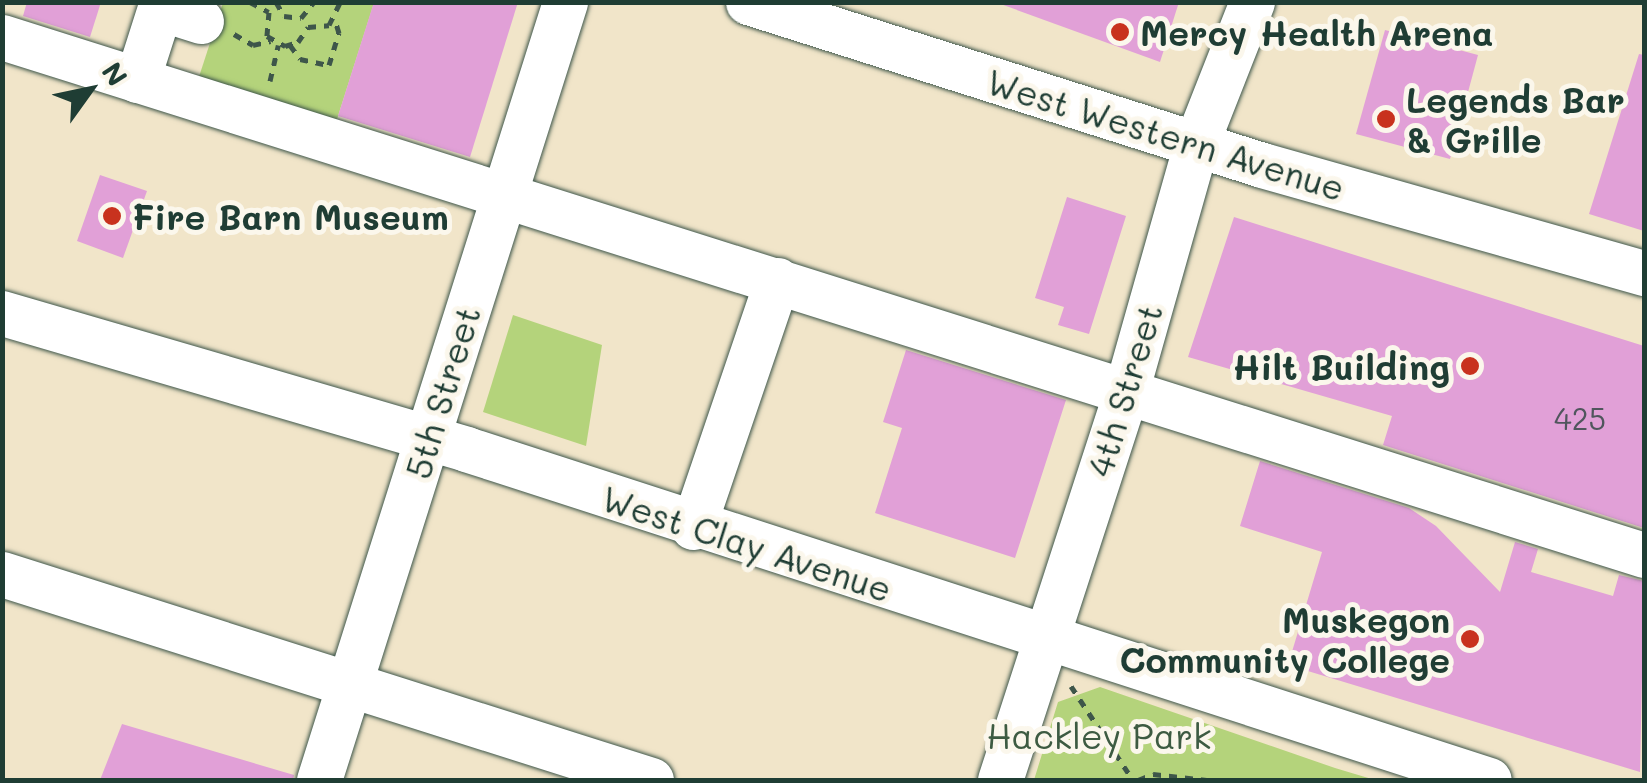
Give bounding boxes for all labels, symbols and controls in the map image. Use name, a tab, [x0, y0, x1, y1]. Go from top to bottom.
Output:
place label: Mercy Health Arena	[1140, 11, 1493, 53]
marker: Mercy Health Arena	[1109, 21, 1131, 43]
north arrow	[40, 40, 140, 140]
text: N	[94, 55, 136, 92]
street label: West Western Avenue	[982, 60, 1350, 208]
place label: Legends Bar & Grille	[1406, 78, 1625, 160]
marker: Legends Bar & Grille	[1375, 108, 1397, 130]
place label: Fire Barn Museum	[132, 195, 449, 237]
marker: Fire Barn Museum	[101, 205, 123, 227]
street label: 4th Street	[1078, 299, 1170, 481]
street label: 5th Street	[396, 301, 488, 483]
place label: Hilt Building	[1233, 345, 1450, 387]
marker: Hilt Building	[1459, 355, 1481, 377]
house number: 425	[1554, 400, 1606, 436]
street label: West Clay Avenue	[597, 476, 897, 610]
place label: Muskegon Community College	[1119, 598, 1450, 680]
marker: Muskegon Community College	[1459, 628, 1481, 650]
park label: Hackley Park	[986, 714, 1212, 756]

